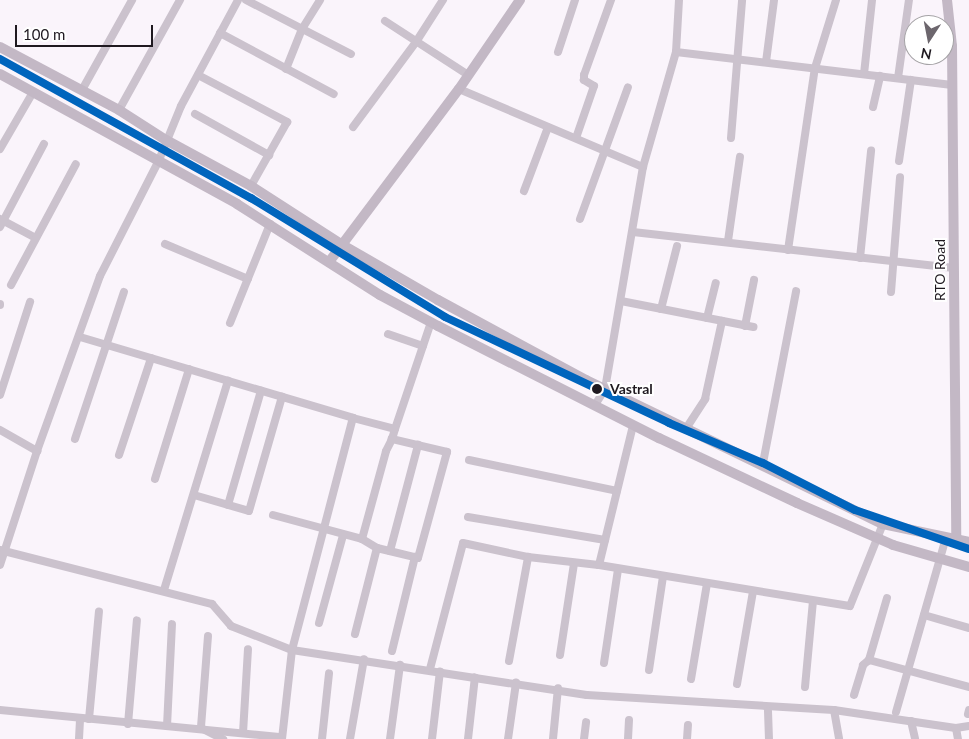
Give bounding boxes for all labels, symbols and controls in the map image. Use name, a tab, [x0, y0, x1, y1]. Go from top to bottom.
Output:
scale bar	[18, 15, 155, 47]
north arrow	[904, 15, 954, 65]
text: 100 m	[23, 25, 65, 43]
text: N	[919, 45, 933, 64]
street label: RTO Road	[932, 239, 948, 301]
marker: Vastral	[588, 380, 606, 398]
place label: Vastral	[610, 381, 653, 397]

